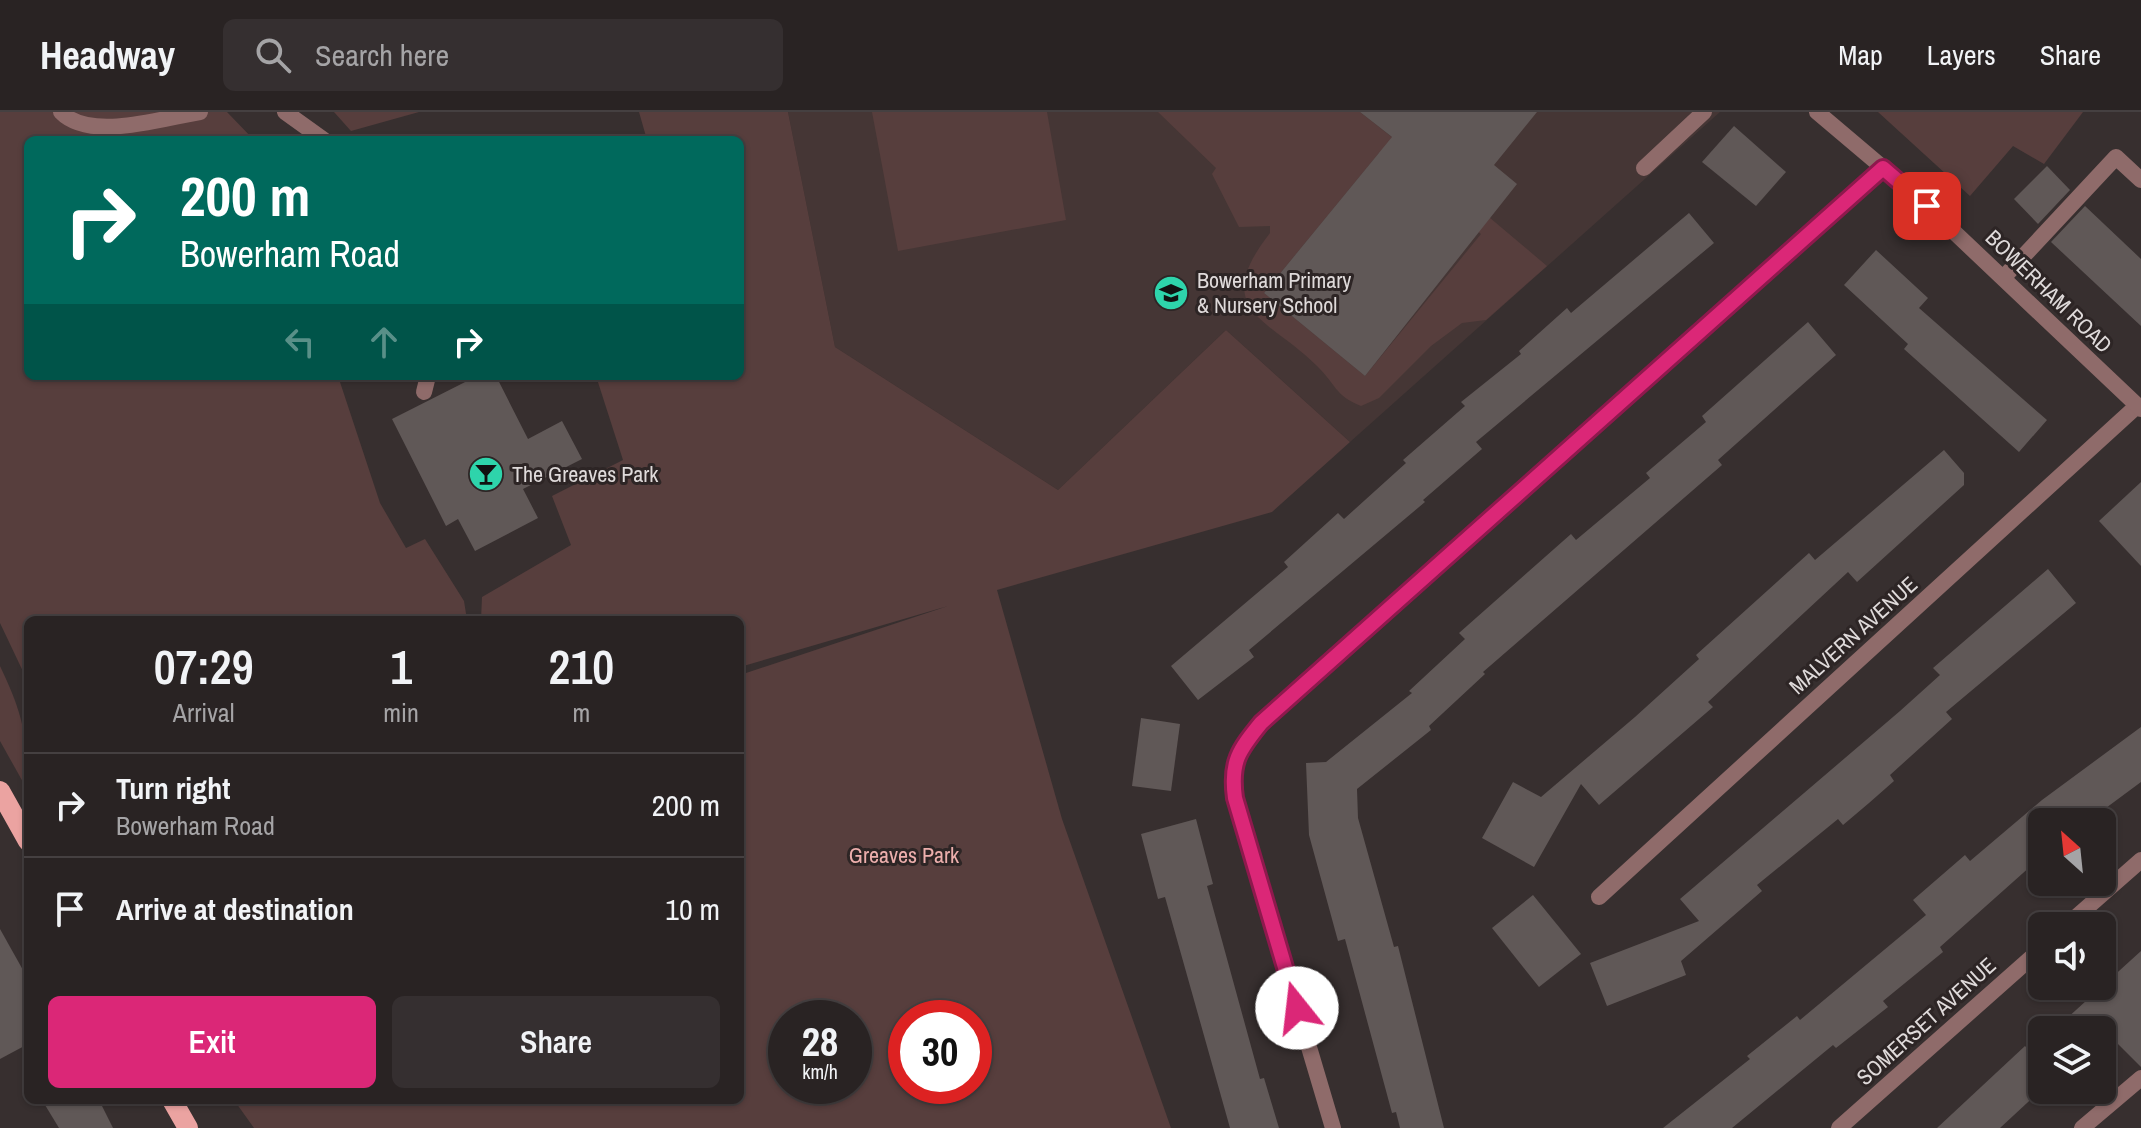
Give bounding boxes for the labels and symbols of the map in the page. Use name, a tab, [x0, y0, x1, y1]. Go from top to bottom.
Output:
pin	[1893, 172, 1961, 240]
street label: BOWERHAM ROAD	[1979, 223, 2119, 359]
place label: Bowerham Primary & Nursery School	[1197, 265, 1351, 320]
school or university icon: Bowerham Primary & Nursery School	[1152, 274, 1190, 312]
bar icon: The Greaves Park	[467, 455, 505, 493]
place label: The Greaves Park	[512, 459, 659, 489]
street label: MALVERN AVENUE	[1782, 569, 1924, 701]
north arrow	[2028, 808, 2116, 896]
park label: Greaves Park	[849, 840, 960, 870]
street label: SOMERSET AVENUE	[1850, 950, 2002, 1092]
position arrow	[1255, 966, 1339, 1050]
speed limit sign: 30	[888, 1000, 992, 1104]

